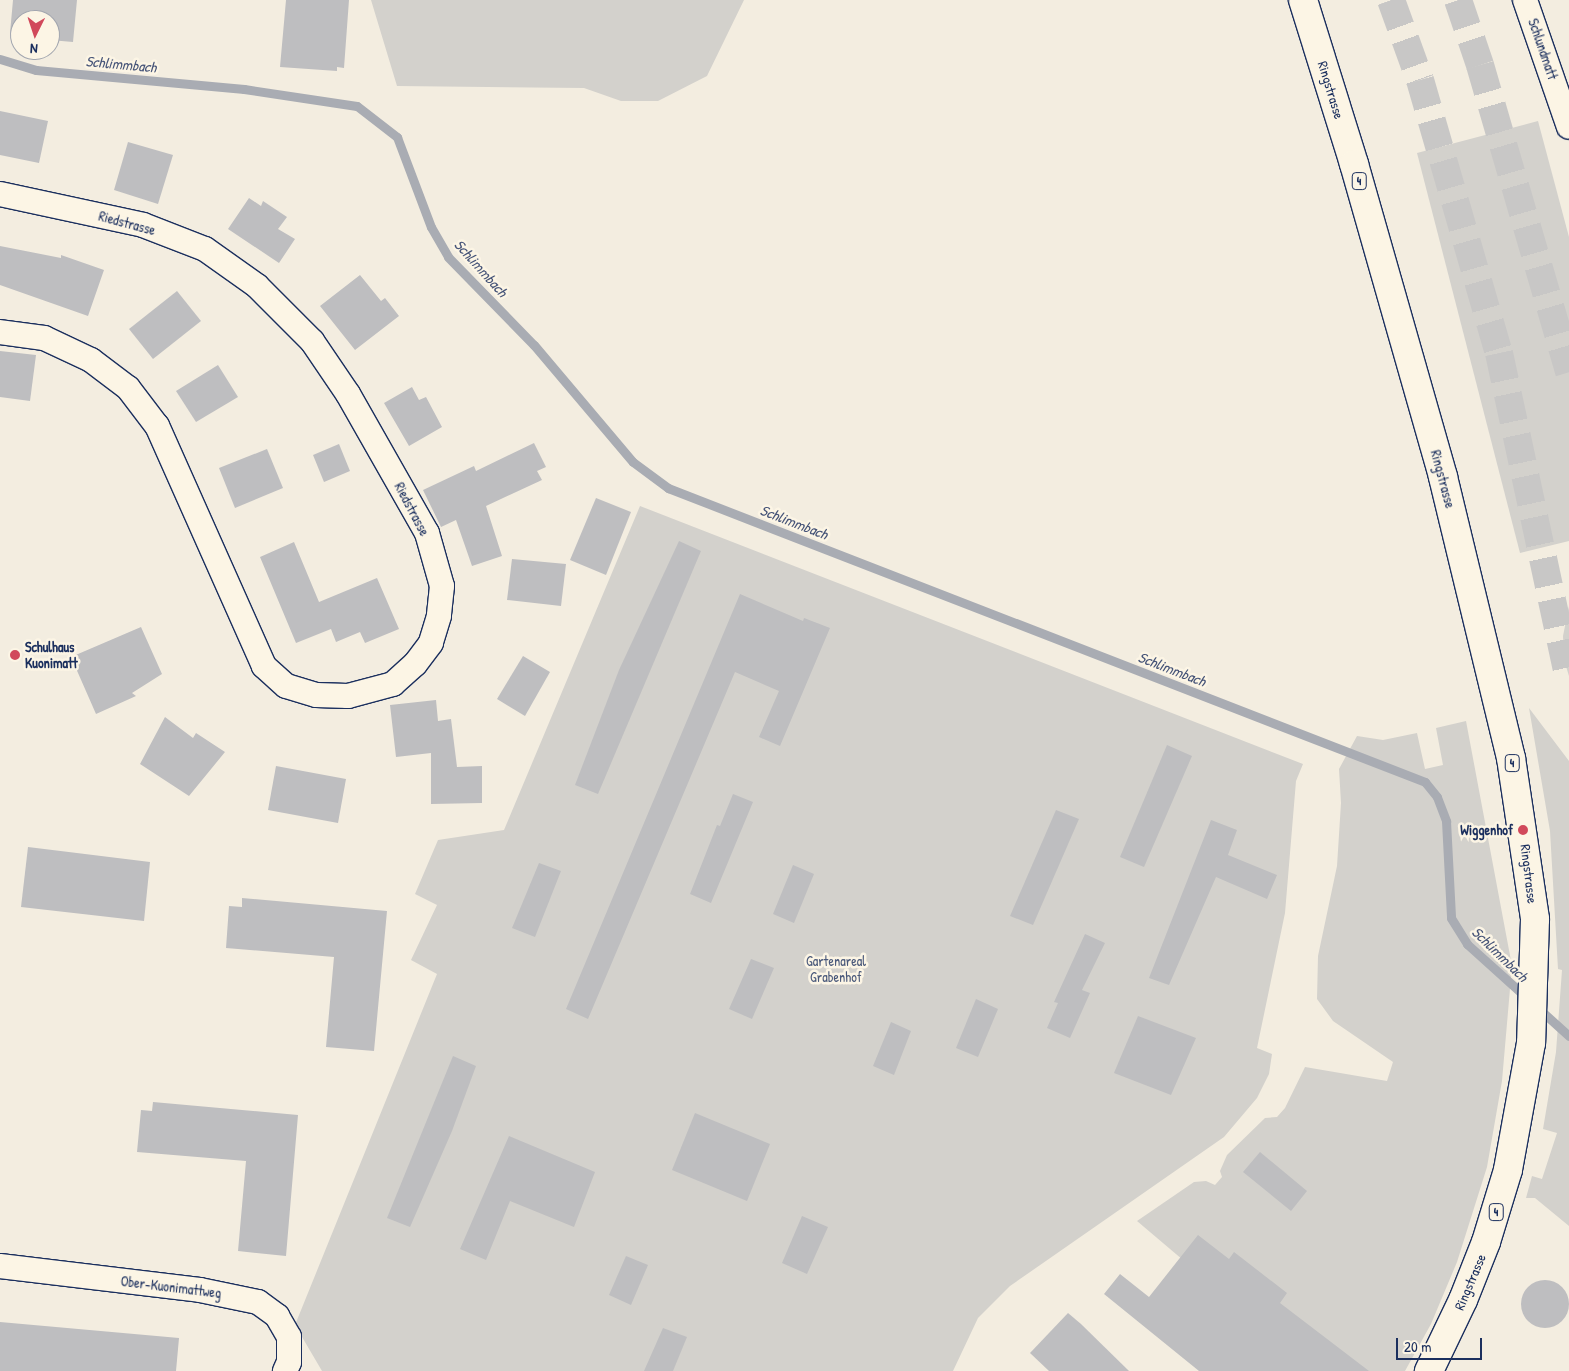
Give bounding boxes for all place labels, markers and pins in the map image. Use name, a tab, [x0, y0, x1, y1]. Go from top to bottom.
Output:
place label: Schulhaus Kuonimatt	[25, 639, 78, 672]
marker: Schulhaus Kuonimatt	[9, 649, 21, 661]
place label: Wiggenhof	[1460, 822, 1513, 838]
marker: Wiggenhof	[1517, 824, 1529, 836]

